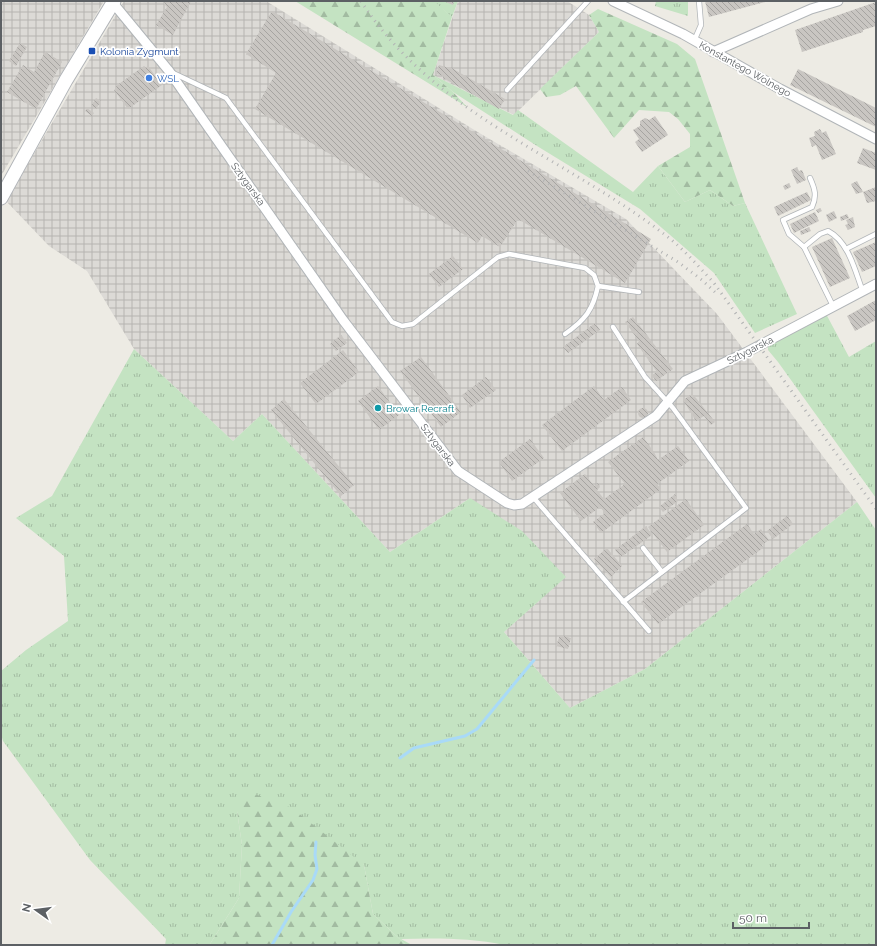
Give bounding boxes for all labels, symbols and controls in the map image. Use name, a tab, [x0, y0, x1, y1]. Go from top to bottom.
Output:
street label: Konstantego Wolnego	[697, 39, 793, 99]
marker: Kolonia Zygmunt	[87, 46, 97, 56]
place label: Kolonia Zygmunt	[100, 46, 179, 57]
marker: WSL	[144, 73, 154, 83]
place label: WSL	[157, 73, 179, 84]
street label: Sztygarska	[229, 160, 267, 208]
street label: Sztygarska	[725, 334, 775, 366]
marker: Browar Recraft	[373, 403, 383, 413]
place label: Browar Recraft	[386, 403, 455, 414]
street label: Sztygarska	[418, 422, 458, 468]
north arrow	[16, 890, 56, 930]
text: N	[19, 902, 34, 913]
scale bar	[733, 904, 809, 930]
text: 50 m	[739, 911, 767, 925]

